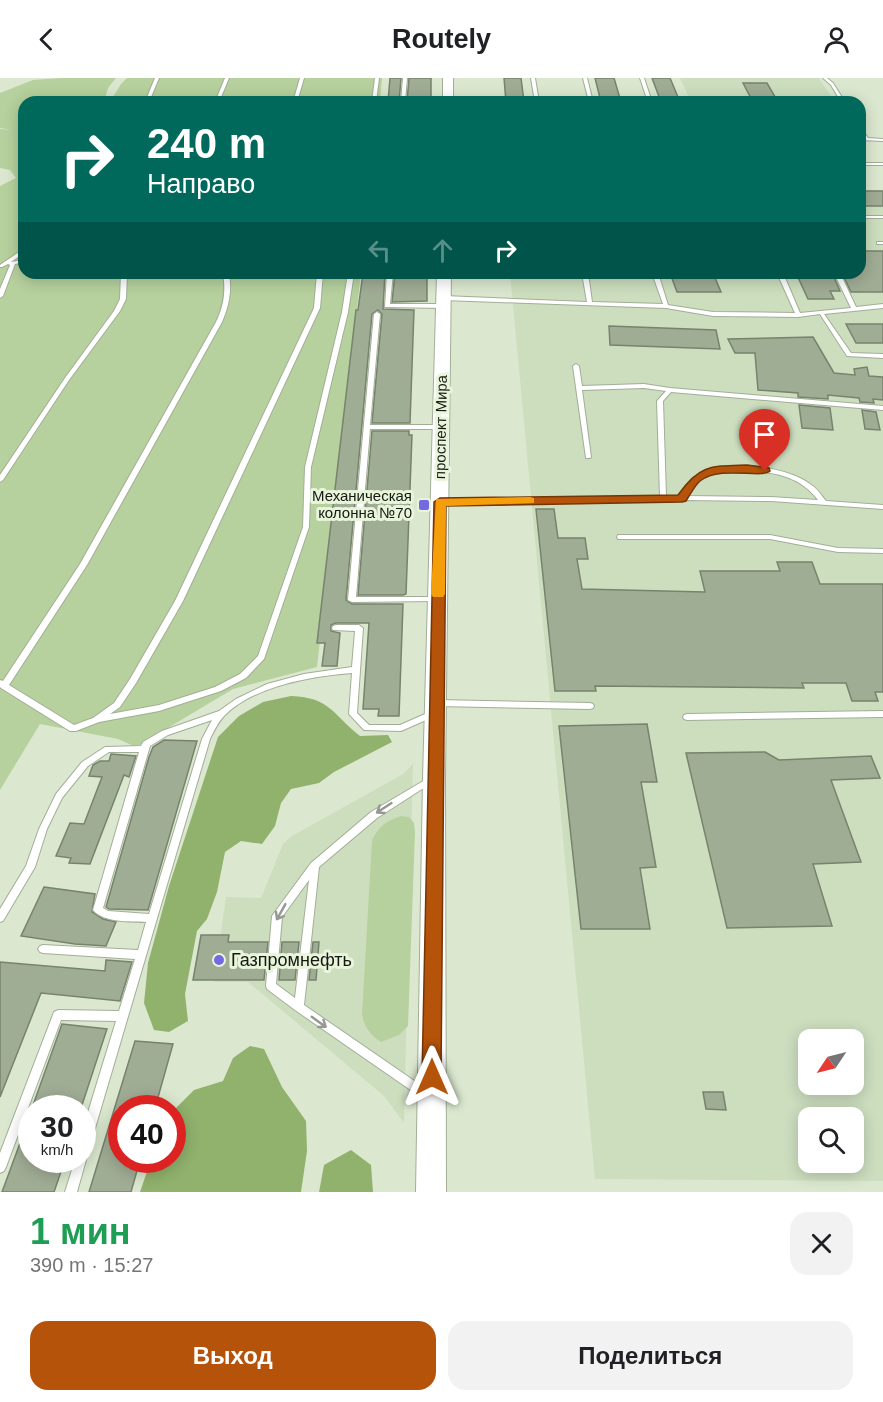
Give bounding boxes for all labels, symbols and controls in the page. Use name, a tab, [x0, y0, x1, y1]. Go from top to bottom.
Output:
icon: back	[30, 23, 63, 56]
icon: person	[820, 23, 853, 56]
text: Routely	[392, 24, 491, 54]
icon: right	[48, 120, 126, 198]
text: 240 m	[147, 120, 266, 167]
text: Направо	[147, 169, 255, 199]
icon: left	[363, 234, 396, 267]
icon: ahead	[426, 234, 459, 267]
icon: right	[489, 234, 522, 267]
street label: проспект Мира	[431, 374, 450, 479]
pin	[739, 409, 790, 471]
icon: arrive	[748, 418, 781, 451]
place label: Механическая колонна №70	[312, 487, 412, 521]
marker: Механическая колонна №70	[417, 498, 431, 512]
one-way arrow	[376, 802, 393, 814]
one-way arrow	[275, 903, 287, 920]
place label: Газпромнефть	[231, 950, 352, 970]
marker: Газпромнефть	[212, 953, 226, 967]
one-way arrow	[310, 1016, 326, 1028]
north arrow	[798, 1029, 864, 1095]
map controls	[798, 1029, 864, 1173]
position arrow	[400, 1045, 464, 1109]
speed limit sign: 40	[108, 1095, 186, 1173]
button: search	[798, 1107, 864, 1173]
text: 30	[40, 1110, 74, 1143]
text: km/h	[41, 1141, 73, 1158]
text: 1 мин	[30, 1211, 131, 1252]
button: close	[790, 1212, 853, 1275]
text: 390 m · 15:27	[30, 1254, 153, 1276]
button: Выход	[30, 1321, 436, 1390]
button: Поделиться	[448, 1321, 853, 1390]

